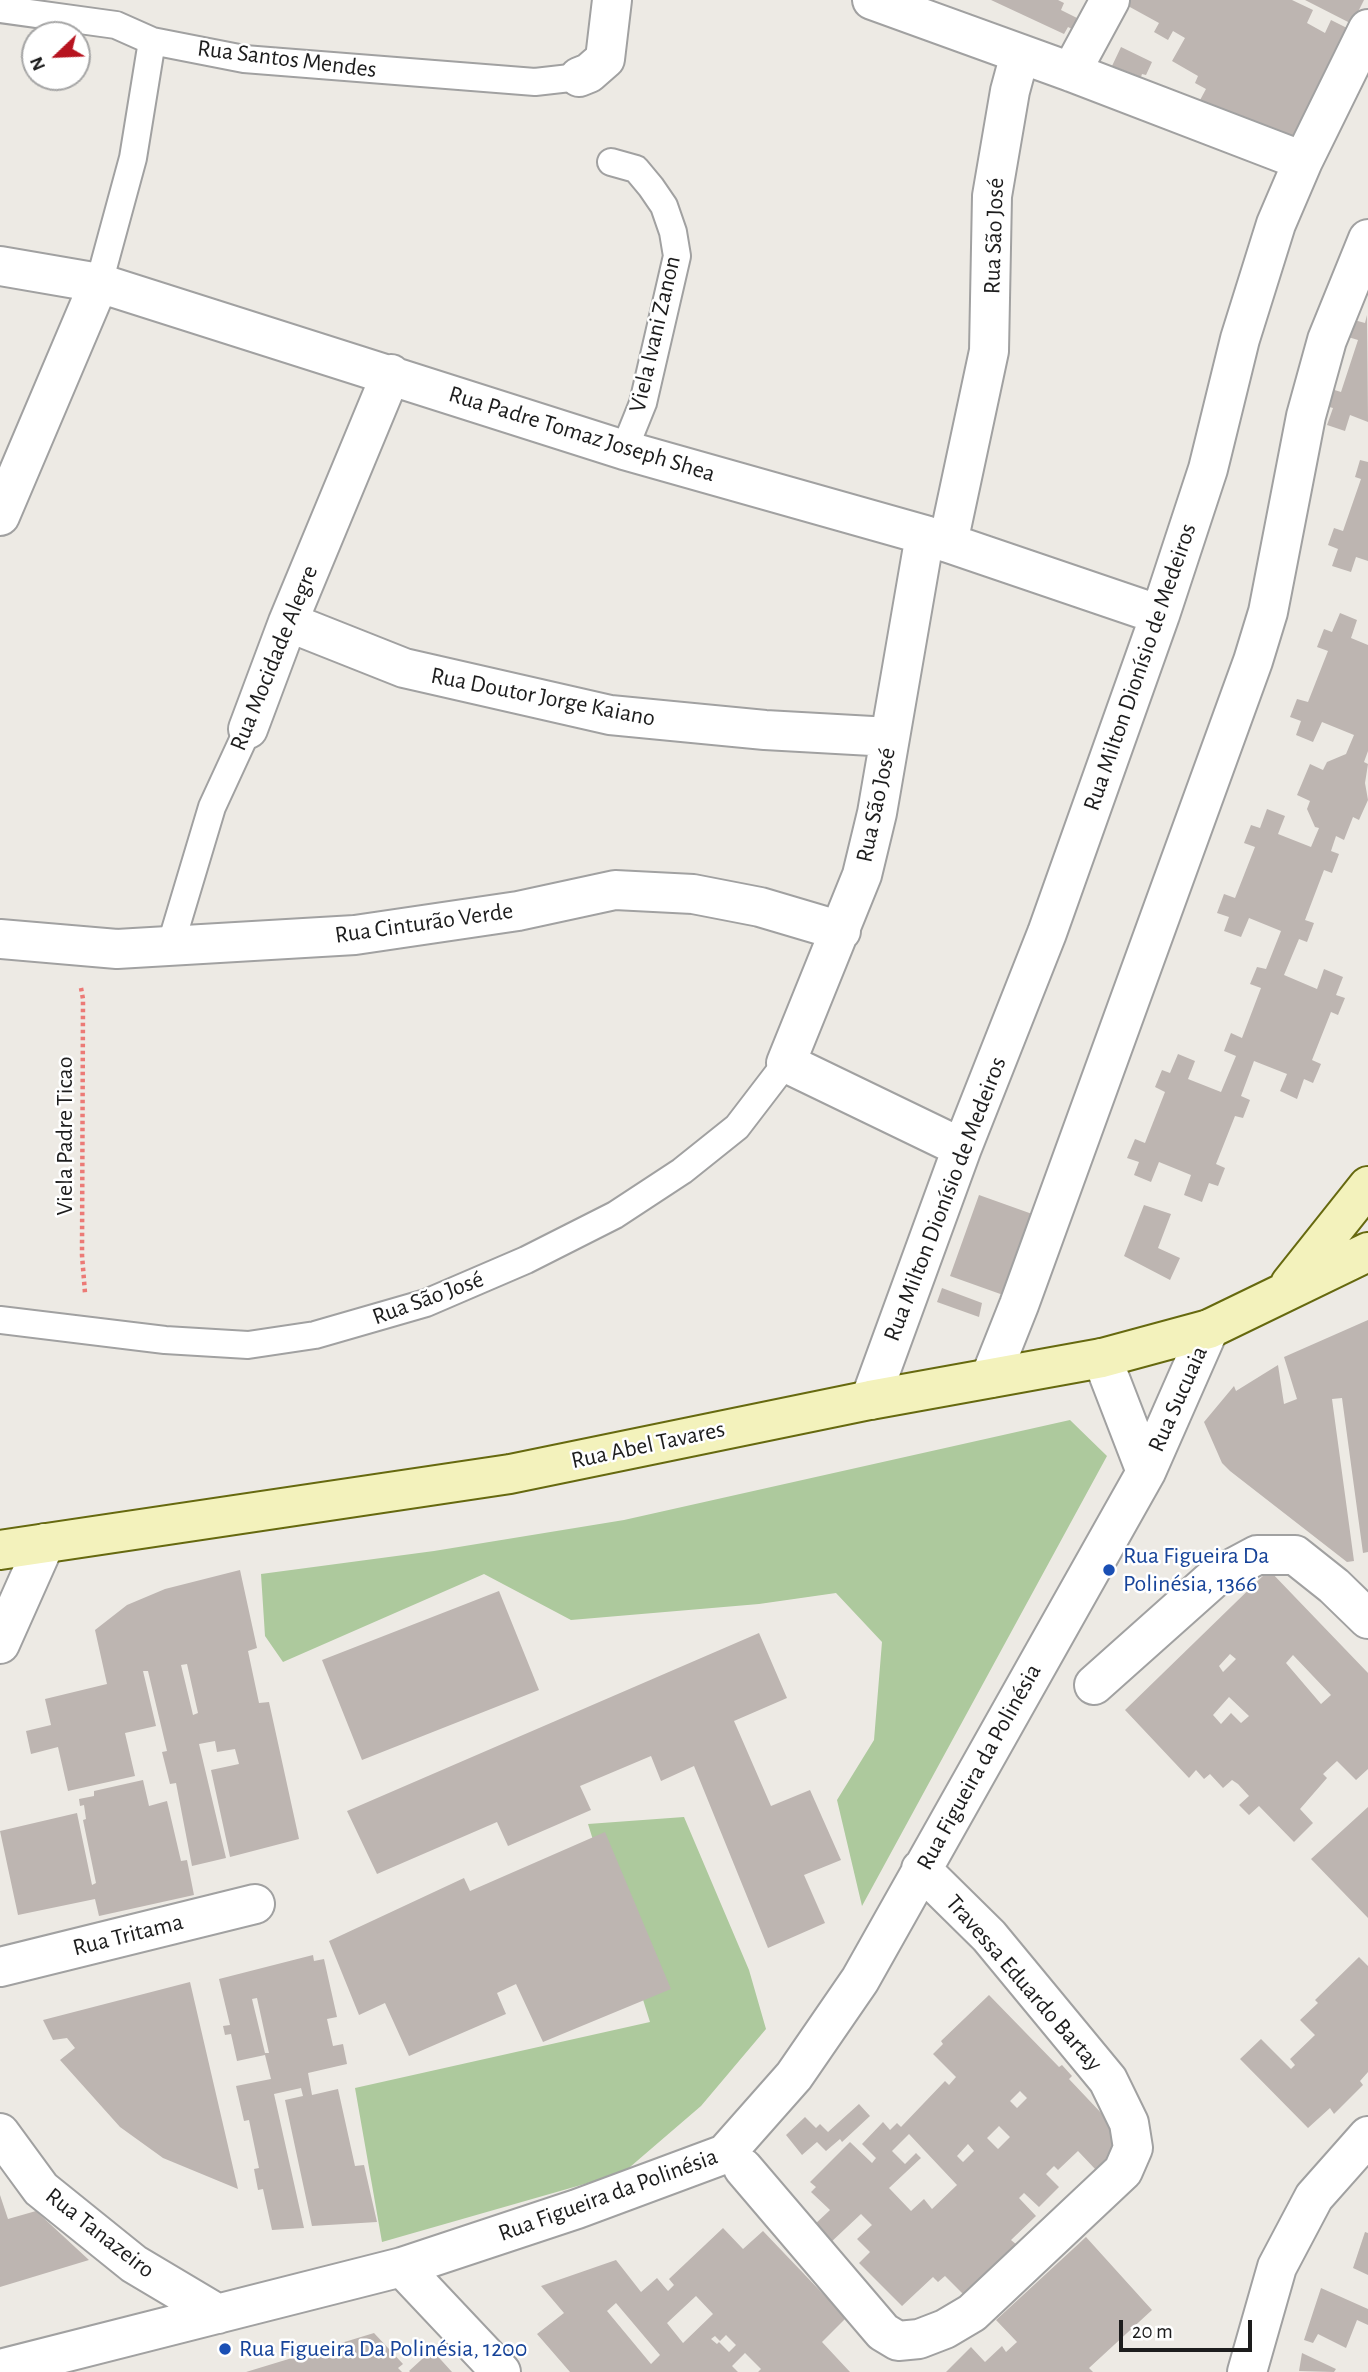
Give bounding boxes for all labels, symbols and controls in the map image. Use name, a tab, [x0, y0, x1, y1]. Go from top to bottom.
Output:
north arrow	[21, 21, 91, 91]
street label: Rua Santos Mendes	[196, 34, 378, 84]
text: N	[27, 54, 49, 73]
street label: Rua São José	[978, 177, 1010, 295]
street label: Viela Ivani Zanon	[623, 253, 687, 415]
street label: Rua Padre Tomaz Joseph Shea	[445, 380, 719, 488]
street label: Rua Milton Dionísio de Medeiros	[1077, 519, 1203, 815]
street label: Rua Mocidade Alegre	[224, 561, 324, 755]
street label: Rua Doutor Jorge Kaiano	[428, 661, 658, 733]
street label: Rua São José	[850, 745, 902, 865]
street label: Rua Cinturão Verde	[333, 896, 515, 950]
street label: Rua Milton Dionísio de Medeiros	[877, 1053, 1013, 1345]
street label: Viela Padre Ticao	[51, 1057, 79, 1215]
street label: Rua São José	[368, 1265, 488, 1331]
street label: Rua Sucuaia	[1142, 1341, 1214, 1457]
street label: Rua Abel Tavares	[568, 1415, 728, 1475]
place label: Rua Figueira Da Polinésia, 1366	[1123, 1542, 1269, 1598]
marker: Rua Figueira Da Polinésia, 1366	[1101, 1562, 1117, 1578]
street label: Rua Figueira da Polinésia	[910, 1659, 1048, 1875]
street label: Travessa Eduardo Bartay	[939, 1889, 1109, 2077]
street label: Rua Tritama	[70, 1907, 186, 1963]
street label: Rua Figueira da Polinésia	[494, 2142, 722, 2248]
street label: Rua Tanazeiro	[40, 2181, 160, 2285]
scale bar	[1123, 2306, 1256, 2350]
text: 20 m	[1132, 2321, 1173, 2342]
place label: Rua Figueira Da Polinésia, 1200	[239, 2335, 527, 2363]
marker: Rua Figueira Da Polinésia, 1200	[217, 2341, 233, 2357]

